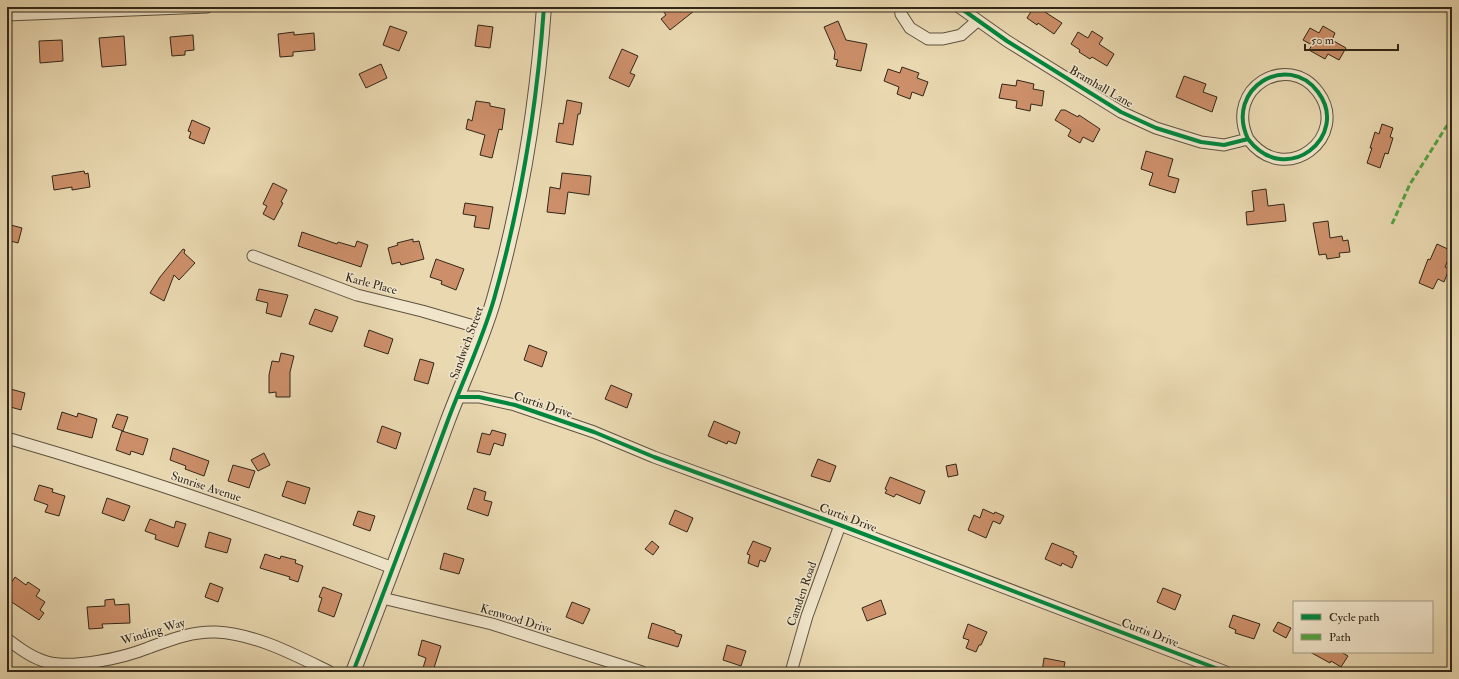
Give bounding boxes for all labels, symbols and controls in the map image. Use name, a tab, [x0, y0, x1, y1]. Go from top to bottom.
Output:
scale bar	[1305, 26, 1398, 52]
text: 50 m	[1311, 33, 1335, 48]
street label: Bramhall Lane	[1066, 63, 1136, 111]
street label: Karle Place	[343, 270, 399, 298]
street label: Sandwich Street	[447, 304, 487, 382]
street label: Curtis Drive	[512, 389, 574, 421]
street label: Sunrise Avenue	[169, 469, 243, 505]
street label: Curtis Drive	[817, 500, 879, 536]
street label: Camden Road	[784, 559, 820, 628]
street label: Kenwood Drive	[478, 601, 554, 637]
legend	[1293, 601, 1433, 653]
text: Cycle path	[1329, 610, 1380, 625]
street label: Winding Way	[118, 615, 188, 649]
street label: Curtis Drive	[1119, 615, 1181, 651]
text: Path	[1329, 630, 1352, 645]

